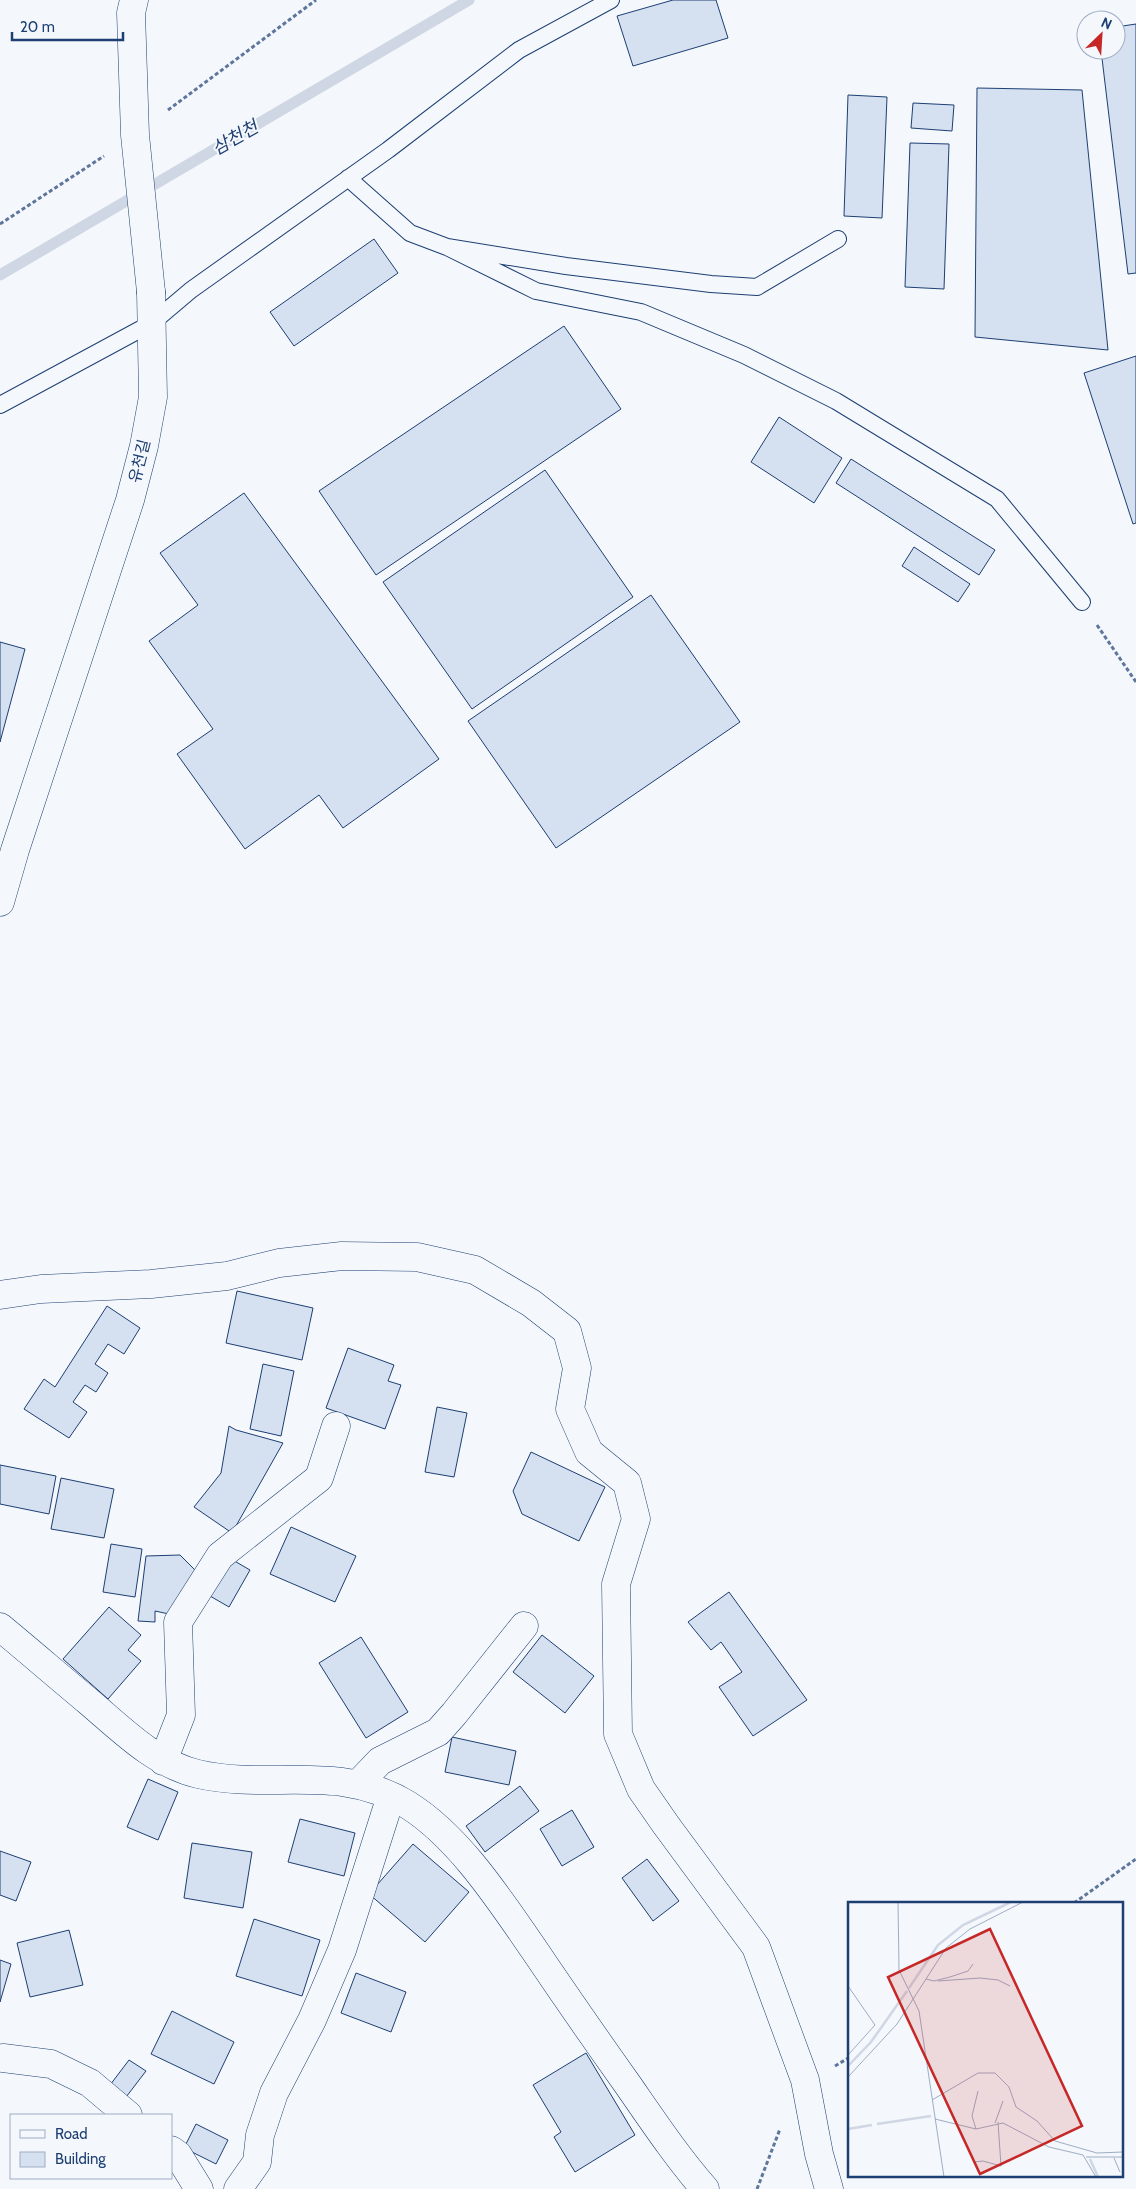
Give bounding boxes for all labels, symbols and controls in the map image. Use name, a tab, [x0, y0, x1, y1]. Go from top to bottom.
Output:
scale bar	[12, 10, 124, 42]
north arrow	[1076, 10, 1126, 60]
text: N	[1098, 13, 1115, 33]
text: 20 m	[20, 18, 55, 36]
water label: 삼천천	[208, 115, 264, 160]
street label: 유천길	[125, 437, 154, 485]
inset map	[848, 1902, 1124, 2176]
legend	[10, 2114, 172, 2179]
text: Road	[55, 2125, 88, 2143]
text: Building	[55, 2150, 106, 2168]

